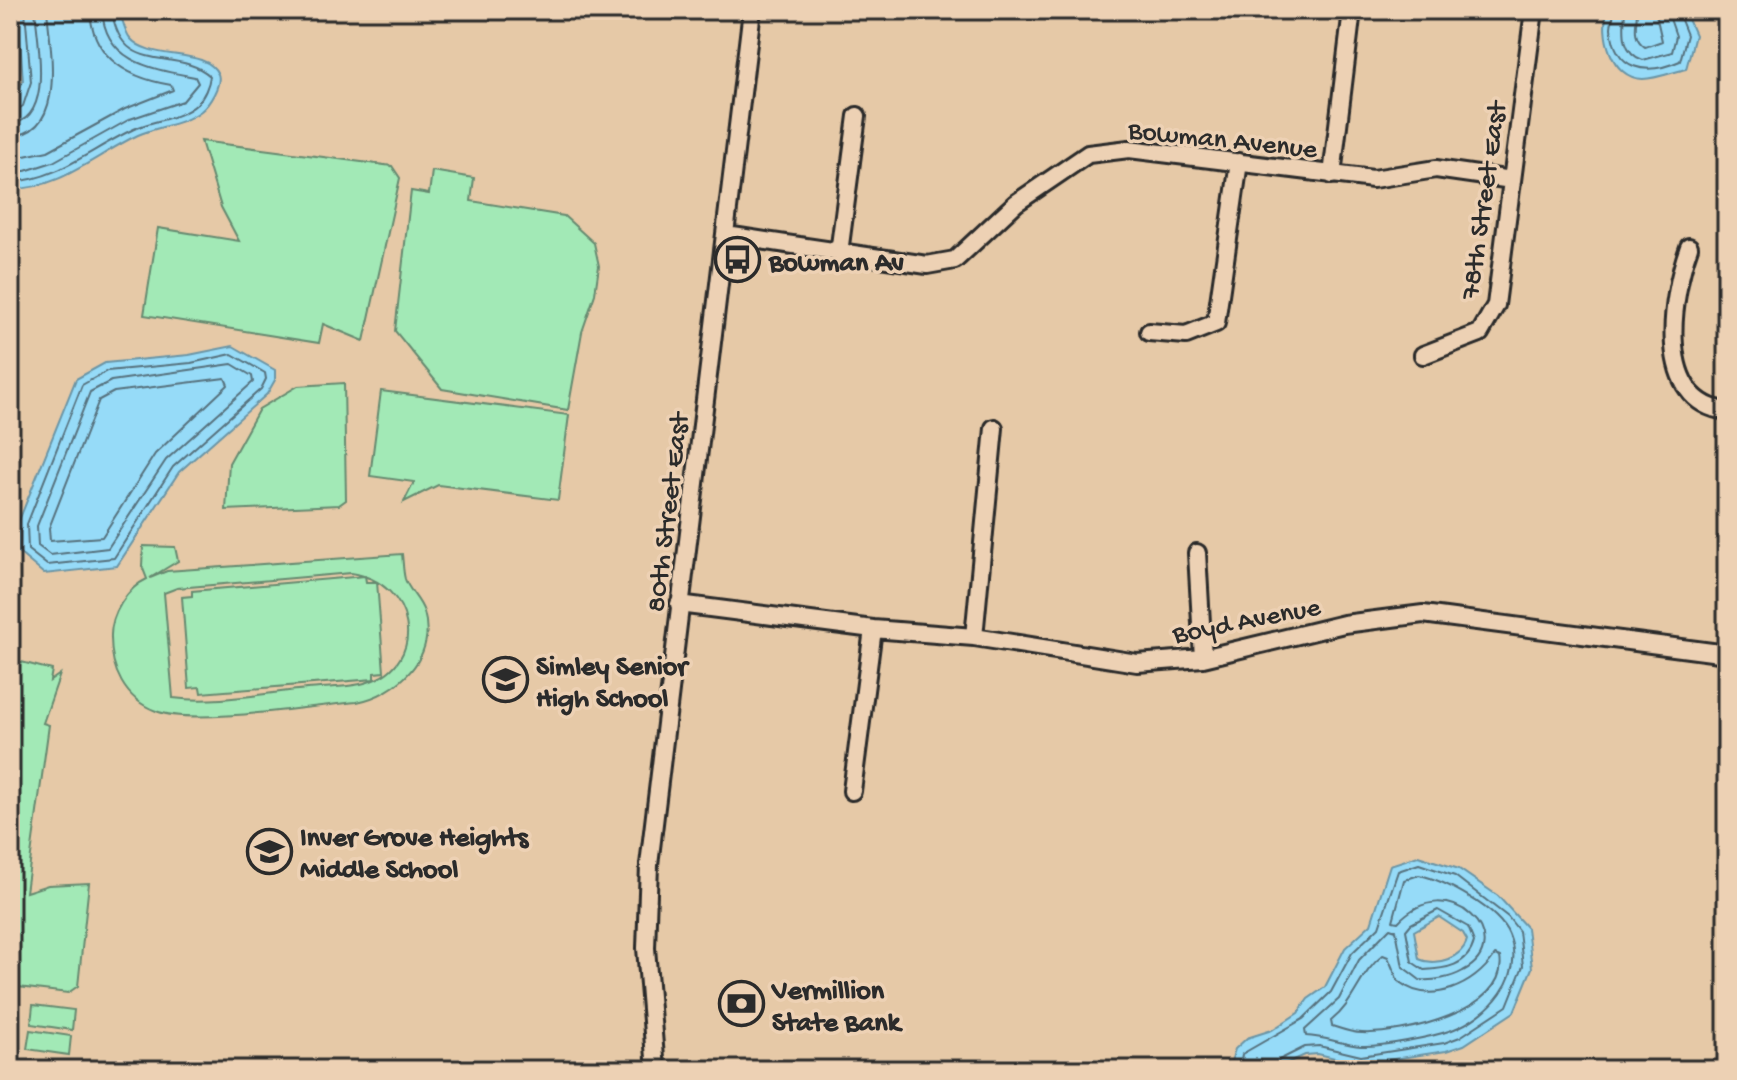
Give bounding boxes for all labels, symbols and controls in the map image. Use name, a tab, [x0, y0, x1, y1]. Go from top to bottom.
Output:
street label: 78th Street East	[1455, 97, 1516, 302]
street label: Bowman Avenue	[1125, 115, 1319, 168]
bus stop icon: Bowman Av	[714, 236, 762, 284]
place label: Bowman Av	[768, 248, 904, 281]
street label: 80th Street East	[641, 409, 698, 614]
street label: Boyd Avenue	[1169, 592, 1324, 653]
place label: Simley Senior High School	[536, 652, 690, 717]
school or university icon: Simley Senior High School	[481, 656, 529, 704]
place label: Inver Grove Heights Middle School	[300, 823, 530, 888]
school or university icon: Inver Grove Heights Middle School	[245, 827, 293, 875]
place label: Vermillion State Bank	[770, 976, 904, 1041]
bank icon: Vermillion State Bank	[717, 980, 765, 1028]

